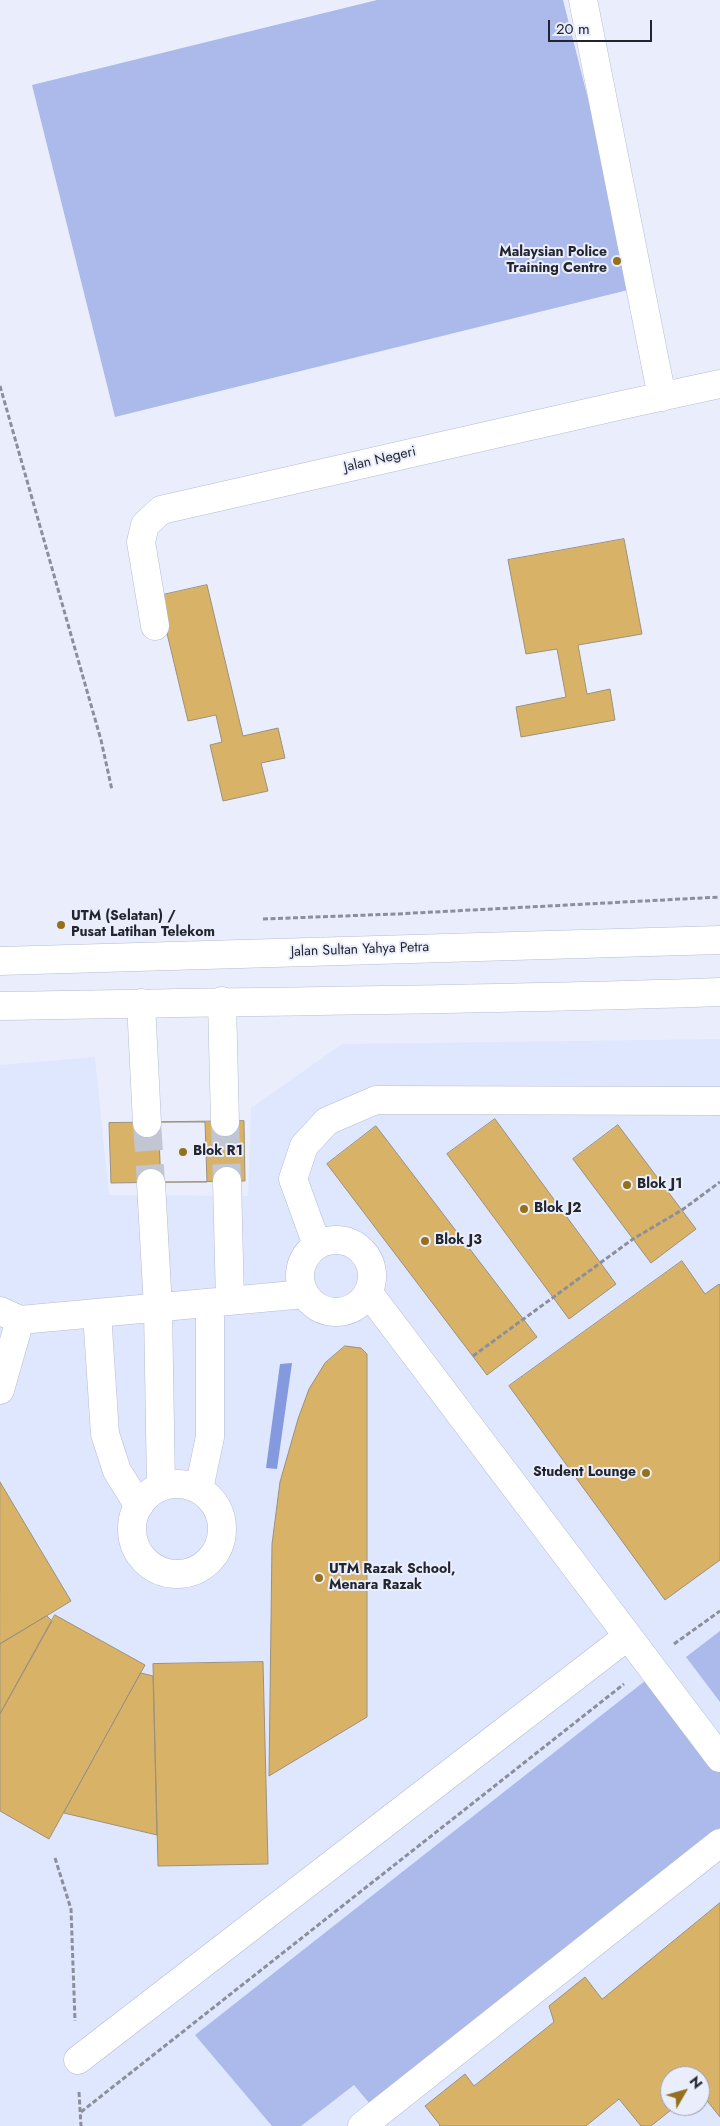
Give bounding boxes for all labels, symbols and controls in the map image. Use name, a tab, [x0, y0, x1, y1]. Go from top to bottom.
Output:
scale bar	[550, 10, 654, 42]
text: 20 m	[556, 18, 590, 40]
place label: Malaysian Police Training Centre	[499, 245, 607, 278]
marker: Malaysian Police Training Centre	[611, 255, 623, 267]
street label: Jalan Negeri	[342, 444, 418, 476]
place label: UTM (Selatan) / Pusat Latihan Telekom	[71, 909, 215, 942]
marker: UTM (Selatan) / Pusat Latihan Telekom	[55, 919, 67, 931]
street label: Jalan Sultan Yahya Petra	[291, 939, 429, 961]
place label: Blok R1	[193, 1144, 243, 1160]
marker: Blok R1	[177, 1146, 189, 1158]
place label: Blok J1	[637, 1177, 682, 1193]
marker: Blok J1	[621, 1179, 633, 1191]
place label: Blok J2	[534, 1201, 581, 1217]
marker: Blok J2	[518, 1203, 530, 1215]
place label: Blok J3	[435, 1233, 482, 1249]
marker: Blok J3	[419, 1235, 431, 1247]
place label: Student Lounge	[533, 1465, 636, 1481]
marker: Student Lounge	[640, 1467, 652, 1479]
place label: UTM Razak School, Menara Razak	[329, 1562, 456, 1594]
marker: UTM Razak School, Menara Razak	[313, 1572, 325, 1584]
north arrow	[660, 2066, 710, 2116]
text: N	[685, 2072, 707, 2093]

